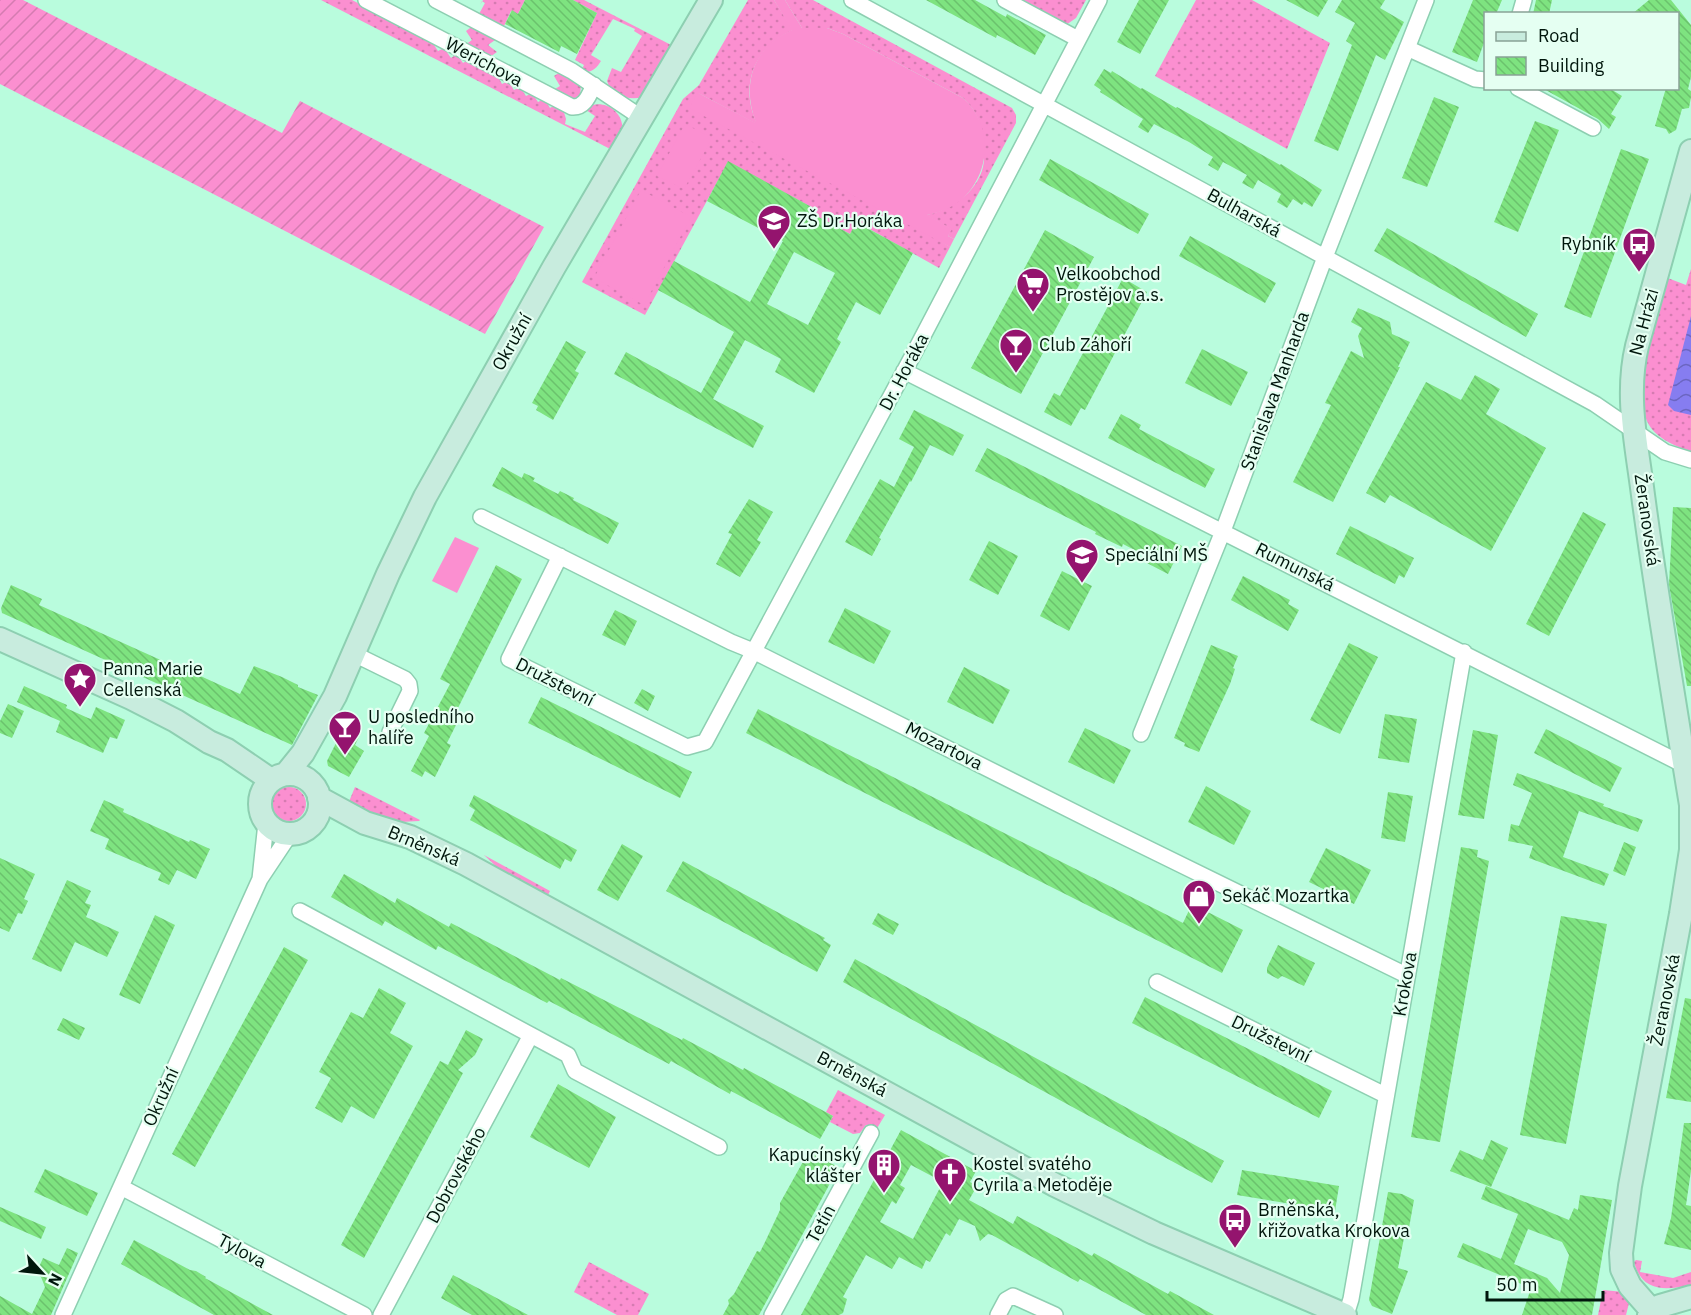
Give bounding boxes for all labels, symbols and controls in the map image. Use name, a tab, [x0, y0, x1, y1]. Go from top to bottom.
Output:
legend	[1484, 12, 1679, 90]
text: Road	[1538, 24, 1579, 47]
street label: Werichova	[442, 32, 527, 92]
text: Building	[1538, 54, 1605, 77]
street label: Bulharská	[1203, 183, 1286, 242]
school or university icon: ZŠ Dr.Horáka	[756, 203, 792, 250]
place label: ZŠ Dr.Horáka	[797, 208, 903, 232]
bus stop icon: Rybník	[1621, 226, 1657, 273]
place label: Rybník	[1561, 232, 1617, 255]
place label: Velkoobchod Prostějov a.s.	[1056, 262, 1164, 306]
supermarket icon: Velkoobchod Prostějov a.s.	[1015, 266, 1051, 313]
street label: Na Hrázi	[1624, 286, 1663, 358]
street label: Stanislava Manharda	[1235, 308, 1314, 474]
street label: Okružní	[486, 309, 537, 375]
bar icon: Club Záhoří	[998, 327, 1034, 374]
street label: Dr. Horáka	[874, 329, 934, 414]
place label: Club Záhoří	[1039, 333, 1132, 356]
street label: Žeranovská	[1630, 472, 1665, 568]
school or university icon: Speciální MŠ	[1064, 537, 1100, 584]
street label: Rumunská	[1252, 537, 1339, 596]
place label: Speciální MŠ	[1105, 542, 1208, 566]
street label: Družstevní	[512, 652, 599, 711]
place label: Panna Marie Cellenská	[103, 657, 203, 701]
place icon: Panna Marie Cellenská	[62, 661, 98, 708]
place label: U posledního halíře	[368, 705, 474, 749]
bar icon: U posledního halíře	[327, 709, 363, 756]
street label: Mozartova	[902, 716, 987, 775]
street label: Brněnská	[385, 820, 464, 871]
shop icon: Sekáč Mozartka	[1181, 878, 1217, 925]
place label: Sekáč Mozartka	[1222, 884, 1350, 907]
street label: Krokova	[1388, 949, 1422, 1018]
street label: Žeranovská	[1644, 952, 1685, 1048]
street label: Družstevní	[1228, 1009, 1315, 1068]
street label: Brněnská	[813, 1045, 892, 1102]
street label: Okružní	[137, 1063, 184, 1130]
street label: Dobrovského	[421, 1123, 491, 1227]
place label: Kapucínský klášter	[769, 1143, 861, 1187]
building icon: Kapucínský klášter	[866, 1147, 902, 1194]
place label: Kostel svatého Cyrila a Metoděje	[973, 1152, 1113, 1196]
church icon: Kostel svatého Cyrila a Metoděje	[932, 1156, 968, 1203]
place label: Brněnská, křižovatka Krokova	[1258, 1198, 1410, 1242]
street label: Tetín	[801, 1201, 840, 1247]
bus stop icon: Brněnská, křižovatka Krokova	[1217, 1202, 1253, 1249]
street label: Tylova	[214, 1228, 271, 1273]
north arrow	[12, 1243, 72, 1303]
scale bar	[1487, 1264, 1602, 1302]
text: N	[44, 1270, 67, 1290]
text: 50 m	[1496, 1273, 1538, 1296]

